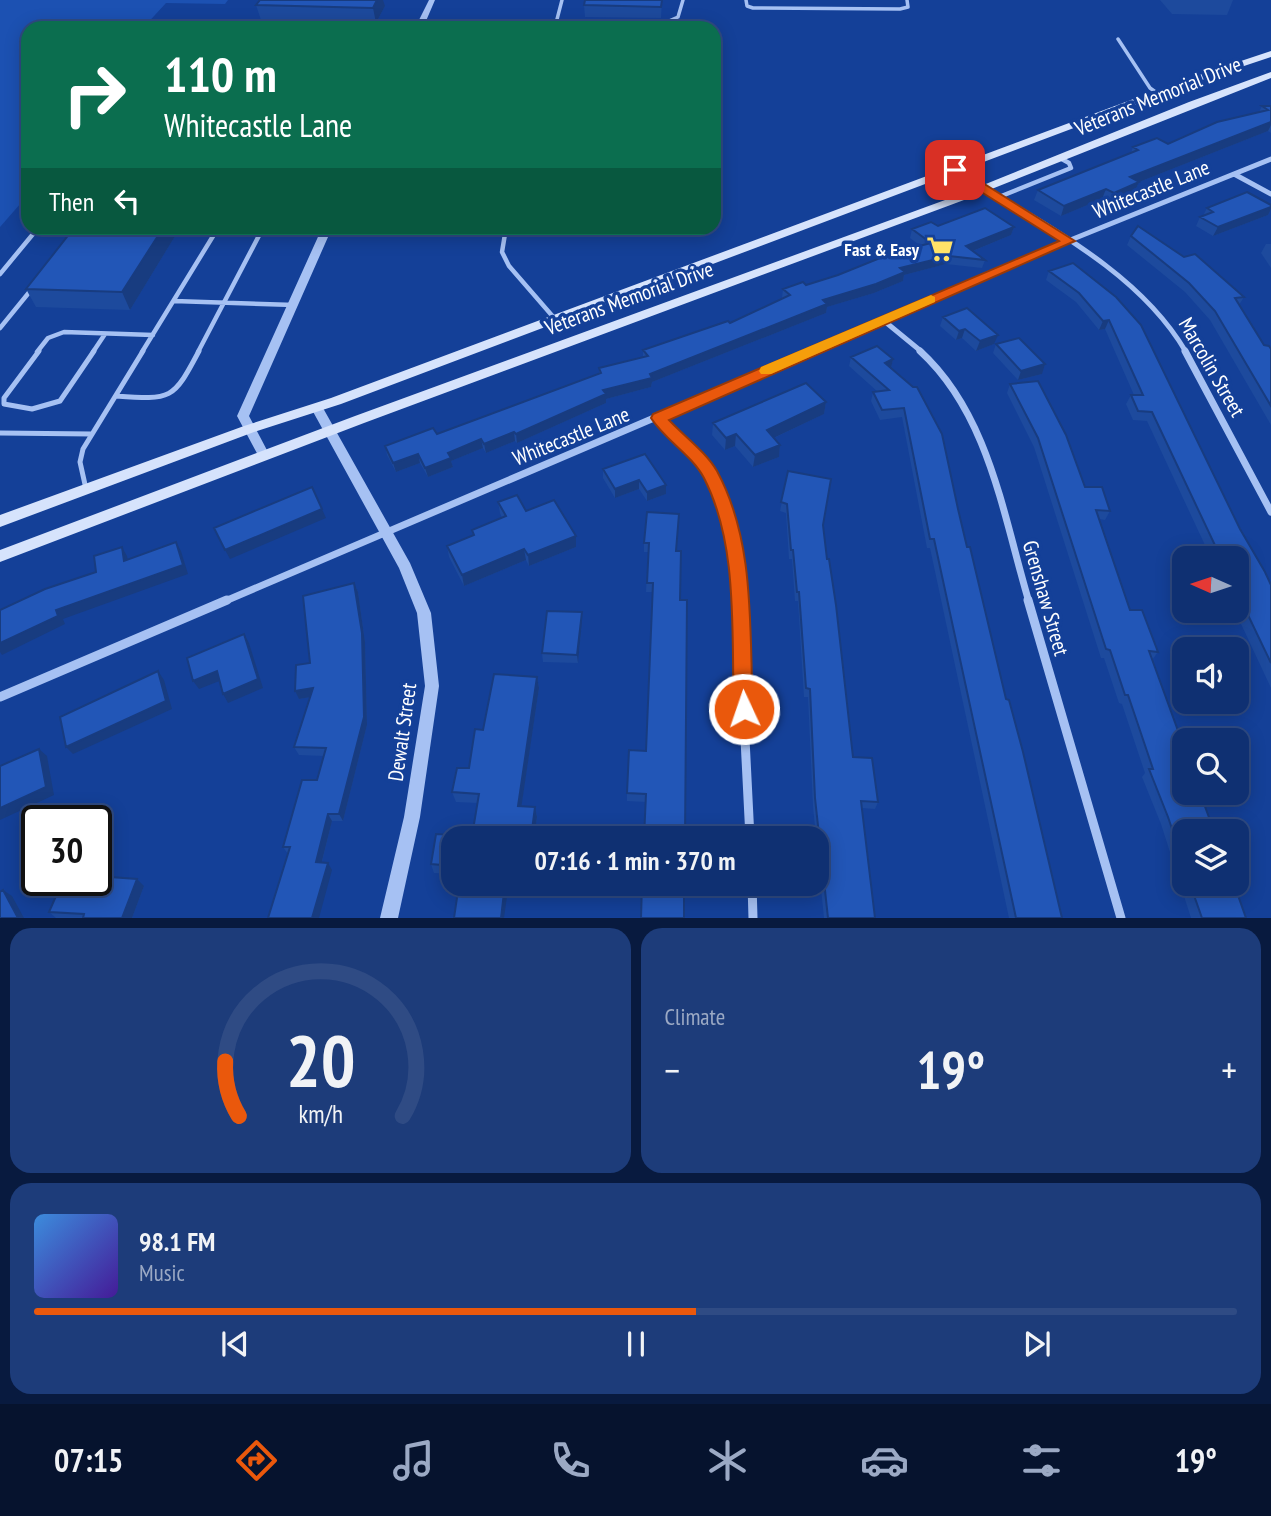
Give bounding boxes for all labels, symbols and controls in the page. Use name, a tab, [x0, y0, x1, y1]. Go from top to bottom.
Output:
text: 110 m	[164, 42, 277, 106]
icon: right	[49, 49, 140, 140]
street label: Veterans Memorial Drive	[1070, 50, 1245, 142]
text: Whitecastle Lane	[164, 104, 352, 146]
pin	[925, 140, 985, 200]
icon: arrive	[936, 151, 974, 189]
street label: Whitecastle Lane	[1089, 153, 1213, 225]
icon: left	[108, 182, 146, 220]
text: Then	[49, 185, 94, 218]
supermarket icon: Fast & Easy	[925, 234, 955, 264]
place label: Fast & Easy	[844, 238, 920, 261]
street label: Veterans Memorial Drive	[540, 255, 717, 341]
street label: Marcolin Street	[1173, 312, 1251, 422]
street label: Whitecastle Lane	[509, 400, 633, 472]
street label: Grenshaw Street	[1017, 537, 1075, 659]
north arrow	[1172, 546, 1250, 623]
map controls	[1172, 546, 1249, 896]
button: sound	[1172, 637, 1249, 714]
position arrow	[707, 672, 781, 746]
street label: Dewalt Street	[382, 681, 422, 783]
button: search	[1172, 728, 1249, 805]
speed limit sign: 30	[21, 805, 112, 896]
button: layers	[1172, 819, 1249, 896]
text: 07:16 · 1 min · 370 m	[535, 844, 735, 877]
text: Climate	[665, 1002, 725, 1031]
text: 20	[285, 1013, 355, 1107]
text: 19°	[916, 1036, 985, 1103]
text: −	[665, 1045, 680, 1094]
text: +	[1221, 1045, 1237, 1094]
text: km/h	[298, 1098, 342, 1130]
text: 98.1 FM	[139, 1225, 215, 1258]
text: Music	[139, 1258, 185, 1287]
icon: previous	[216, 1325, 254, 1363]
icon: pause	[617, 1325, 655, 1363]
icon: next	[1018, 1325, 1056, 1363]
icon: directions	[232, 1436, 281, 1485]
icon: music	[389, 1436, 438, 1485]
icon: phone	[546, 1436, 595, 1485]
icon: climate	[703, 1436, 752, 1485]
icon: car	[860, 1436, 909, 1485]
icon: filters	[1017, 1436, 1066, 1485]
text: 07:15	[54, 1439, 123, 1481]
text: 19°	[1175, 1439, 1217, 1481]

